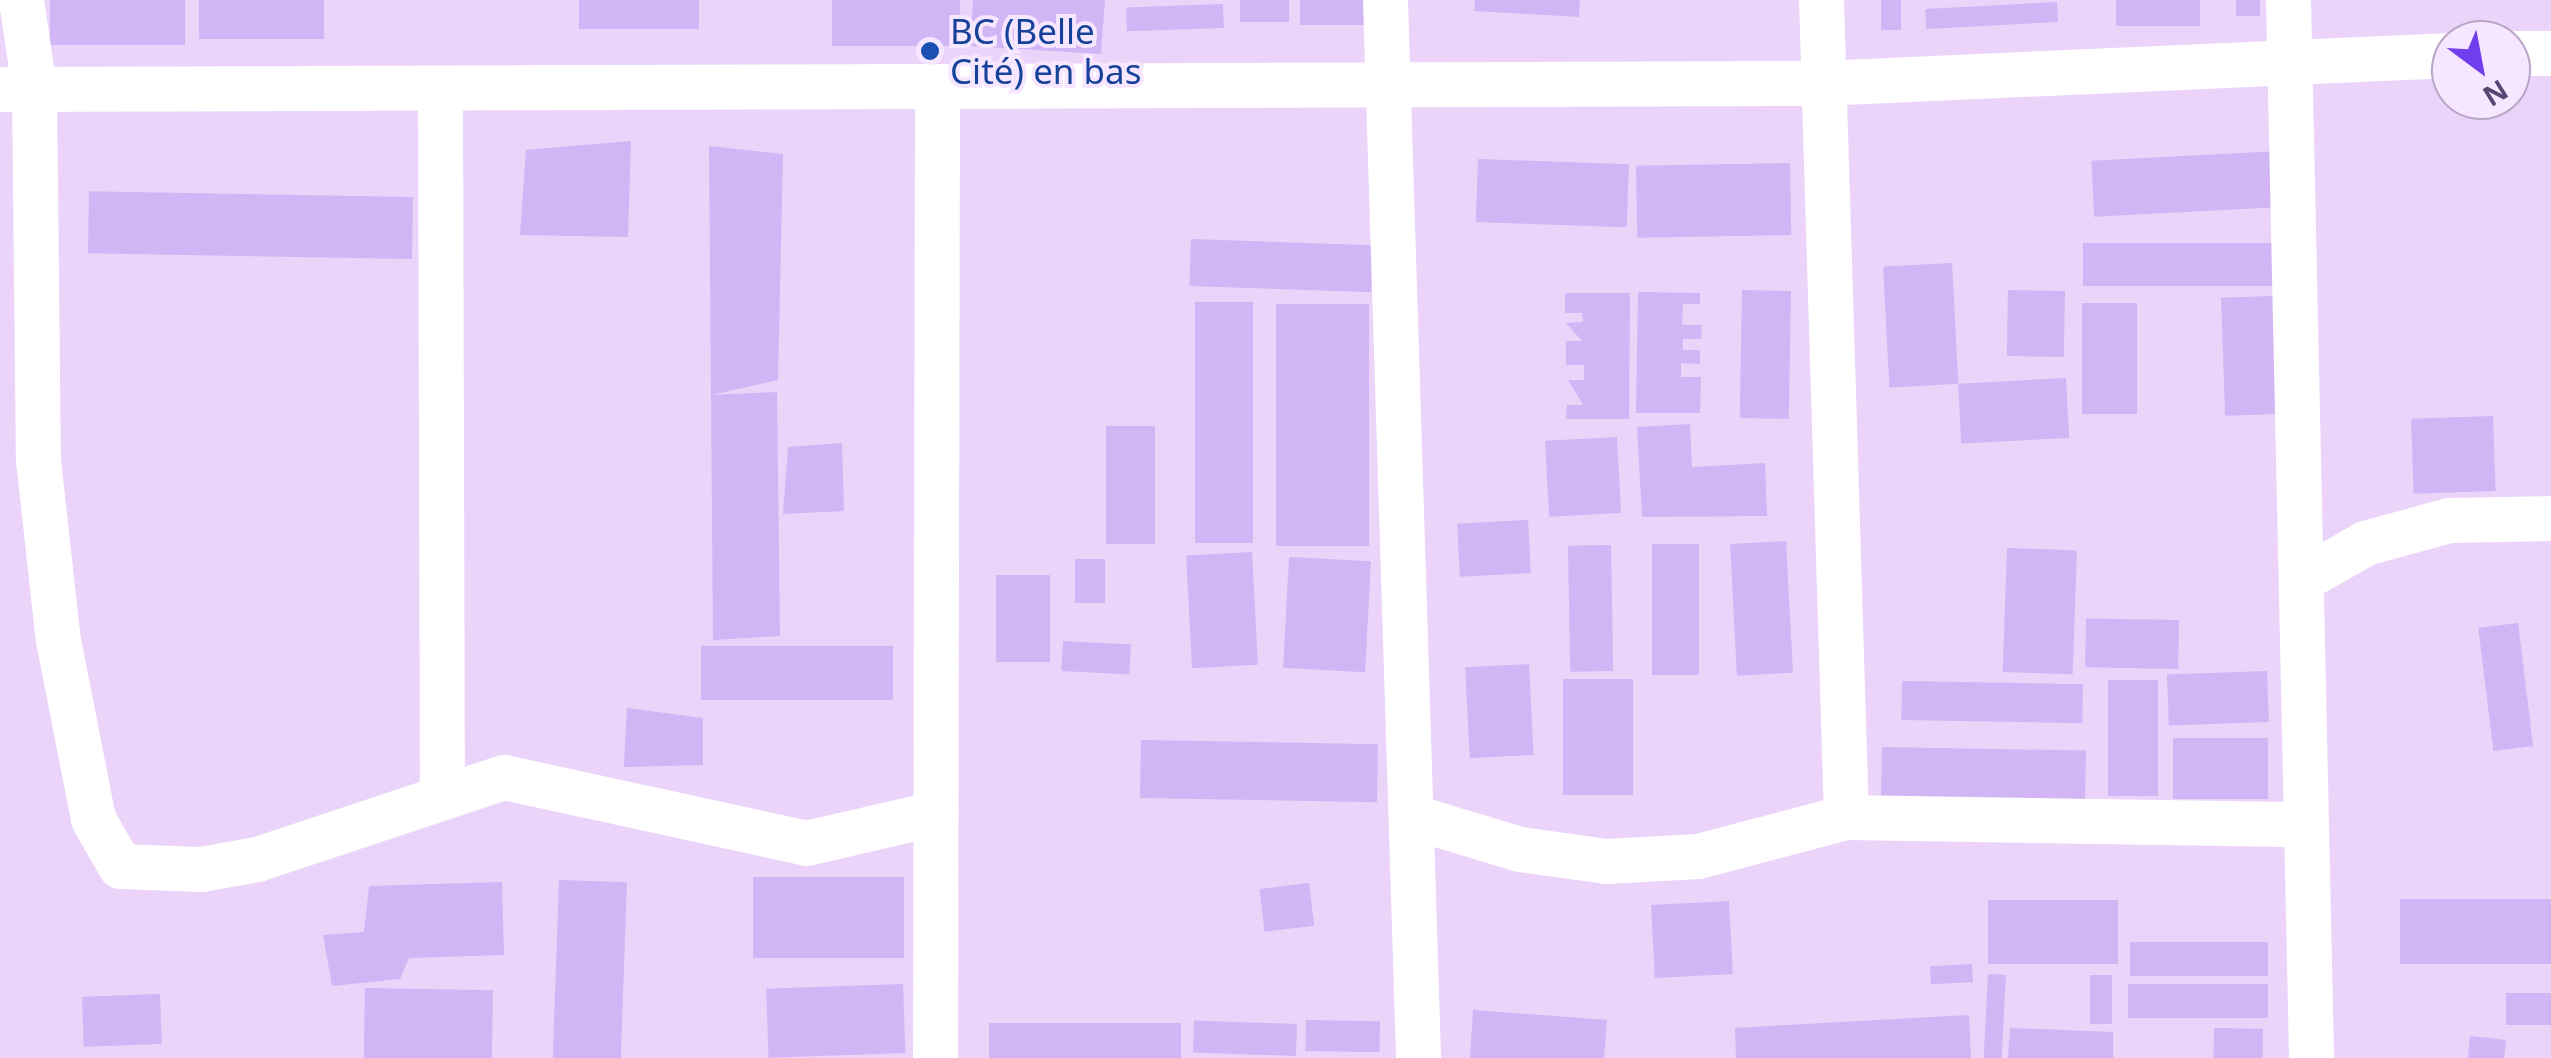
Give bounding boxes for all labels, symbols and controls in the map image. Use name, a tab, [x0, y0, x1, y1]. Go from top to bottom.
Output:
place label: BC (Belle Cité) en bas	[950, 10, 1142, 92]
north arrow	[2431, 20, 2531, 120]
marker: BC (Belle Cité) en bas	[919, 40, 941, 62]
text: N	[2476, 72, 2516, 116]

